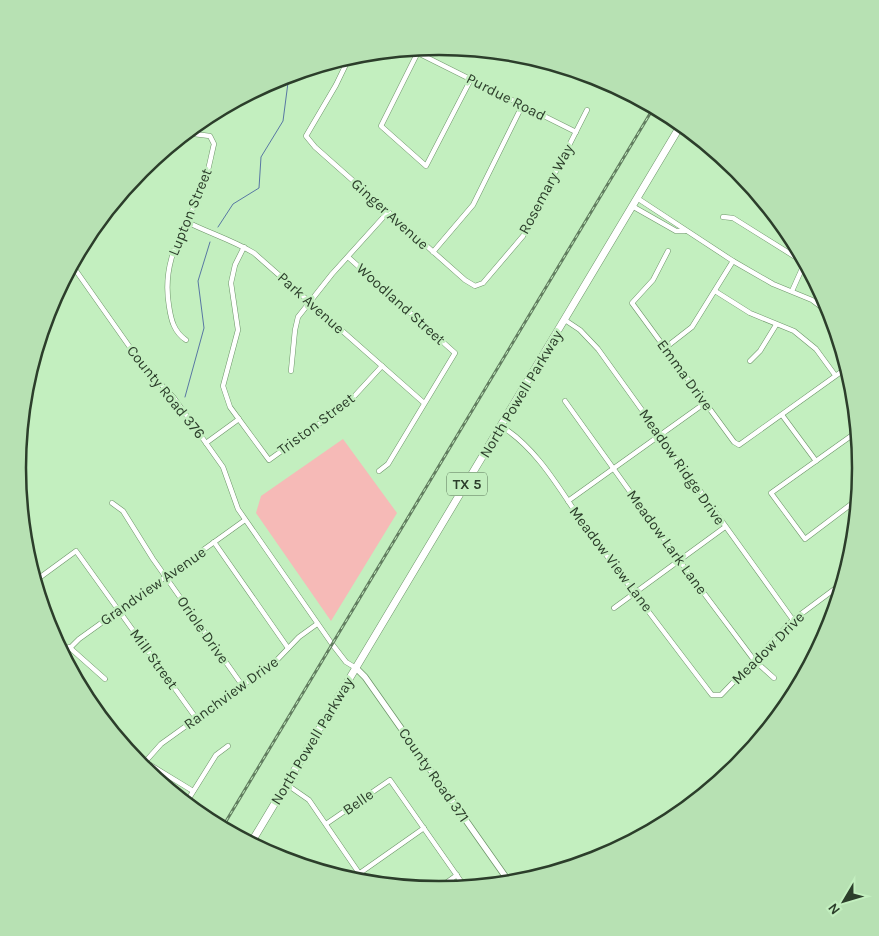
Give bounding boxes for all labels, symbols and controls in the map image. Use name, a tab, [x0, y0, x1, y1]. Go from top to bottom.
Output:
street label: Purdue Road	[463, 69, 549, 125]
street label: Rosemary Way	[515, 141, 577, 237]
street label: Lupton Street	[164, 165, 216, 258]
street label: Ginger Avenue	[348, 175, 432, 253]
street label: Woodland Street	[353, 259, 449, 349]
street label: Park Avenue	[274, 268, 348, 338]
street label: North Powell Parkway	[476, 327, 566, 461]
street label: Emma Drive	[653, 336, 717, 414]
street label: County Road 376	[123, 342, 209, 442]
street label: Triston Street	[274, 389, 358, 459]
street label: Meadow Ridge Drive	[635, 406, 729, 528]
road number: TX 5	[447, 472, 487, 496]
street label: Meadow Lark Lane	[623, 486, 711, 598]
street label: Meadow View Lane	[566, 503, 656, 615]
street label: Grandview Avenue	[97, 543, 209, 629]
street label: Oriole Drive	[173, 593, 233, 667]
street label: Meadow Drive	[728, 608, 808, 688]
street label: Mill Street	[126, 625, 182, 693]
street label: Ranchview Drive	[180, 653, 282, 733]
street label: North Powell Parkway	[267, 674, 357, 808]
street label: County Road 371	[395, 725, 473, 825]
street label: Belle	[339, 785, 377, 819]
north arrow	[819, 876, 869, 926]
text: N	[824, 900, 844, 918]

